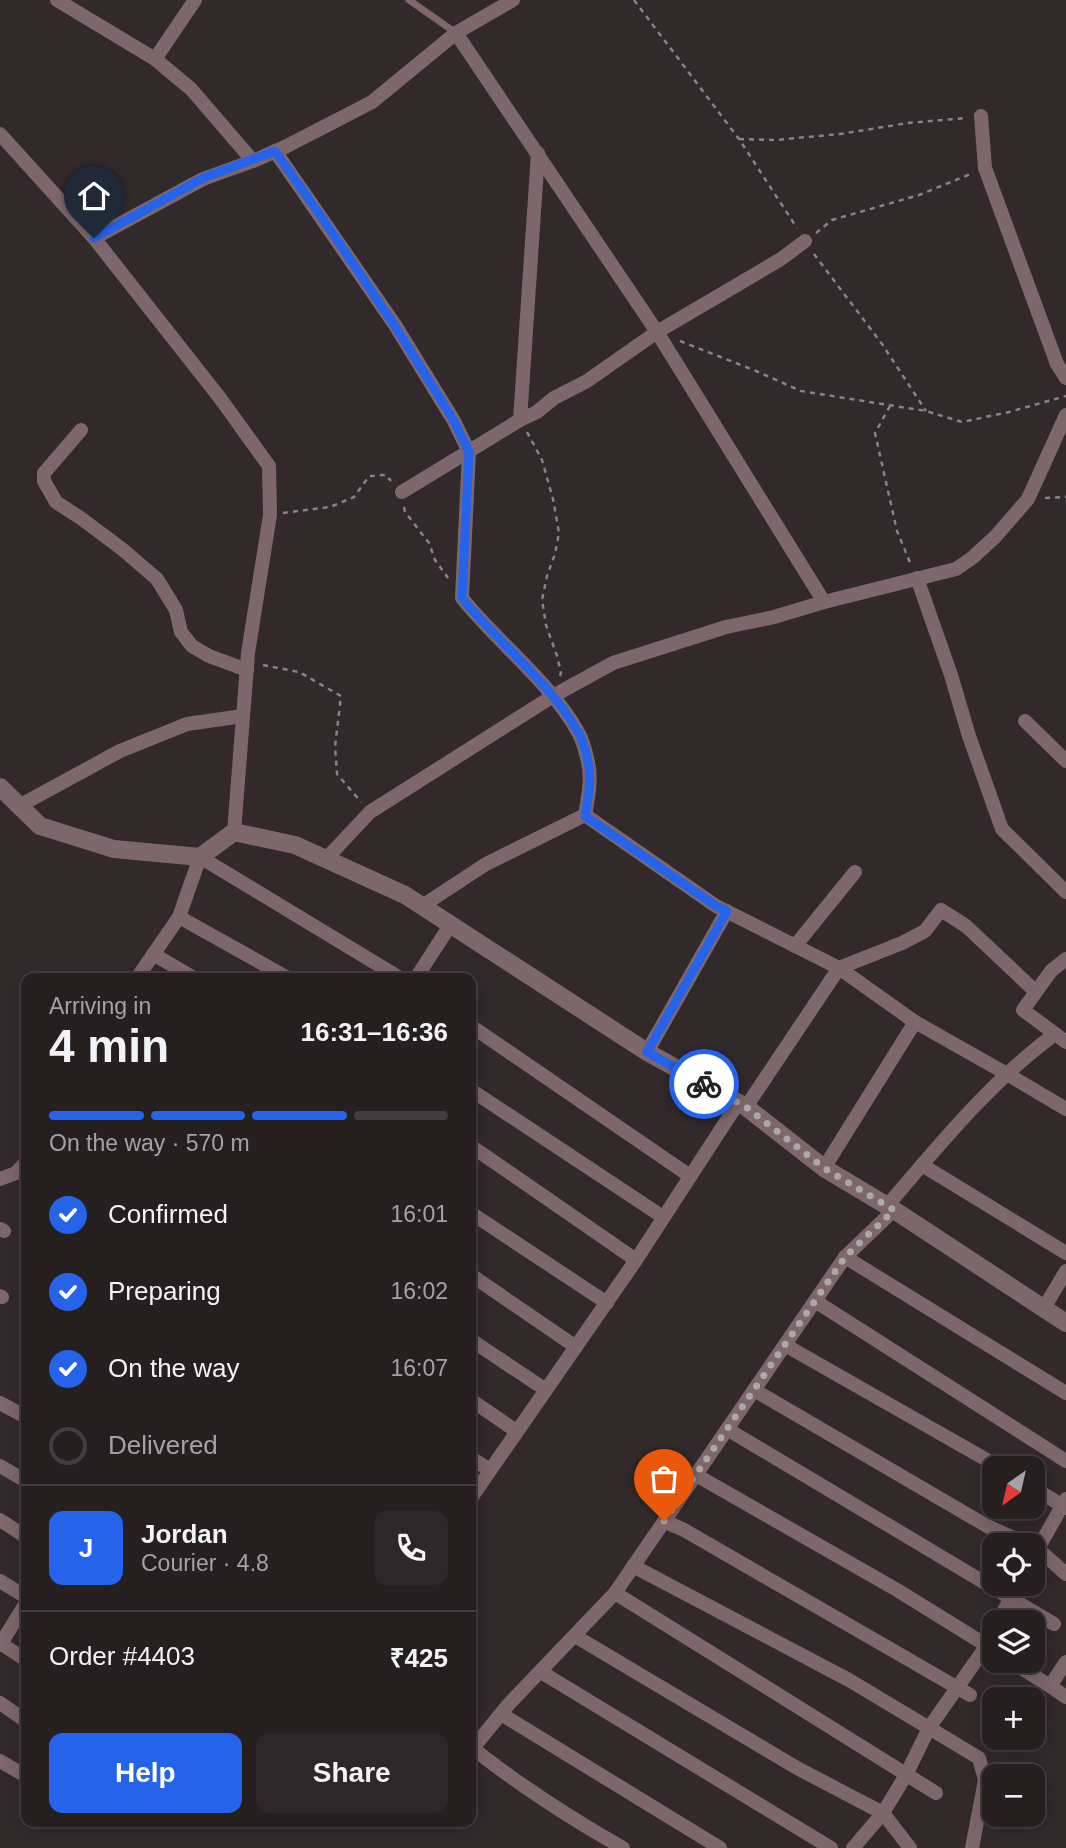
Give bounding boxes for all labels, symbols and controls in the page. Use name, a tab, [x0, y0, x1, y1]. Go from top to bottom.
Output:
pin	[64, 166, 124, 238]
icon: home	[75, 177, 113, 215]
text: Arriving in	[49, 993, 151, 1019]
text: 16:31–16:36	[301, 1017, 448, 1047]
text: 4 min	[49, 1020, 169, 1072]
courier	[669, 1049, 739, 1119]
icon: bike	[685, 1065, 723, 1103]
text: On the way · 570 m	[49, 1130, 250, 1156]
icon: check	[49, 1196, 87, 1234]
text: Confirmed	[108, 1199, 228, 1229]
text: 16:01	[390, 1201, 448, 1227]
icon: check	[49, 1273, 87, 1311]
text: Preparing	[108, 1276, 221, 1306]
text: 16:02	[390, 1278, 448, 1304]
icon: check	[49, 1350, 87, 1388]
text: On the way	[108, 1353, 240, 1383]
text: 16:07	[390, 1355, 448, 1381]
text: Delivered	[108, 1430, 218, 1460]
pin	[634, 1449, 694, 1521]
north arrow	[982, 1456, 1045, 1519]
map controls	[982, 1456, 1045, 1827]
icon: bag	[645, 1460, 683, 1498]
button: phone	[374, 1511, 448, 1585]
text: Jordan	[141, 1519, 228, 1549]
text: J	[79, 1533, 93, 1563]
button: locate	[982, 1533, 1045, 1596]
text: Courier · 4.8	[141, 1550, 269, 1576]
button: layers	[982, 1610, 1045, 1673]
text: Order #4403	[49, 1641, 195, 1671]
text: ₹425	[390, 1643, 448, 1673]
button: +	[982, 1687, 1045, 1750]
button: Help	[49, 1733, 242, 1813]
button: Share	[256, 1733, 448, 1813]
button: −	[982, 1764, 1045, 1827]

